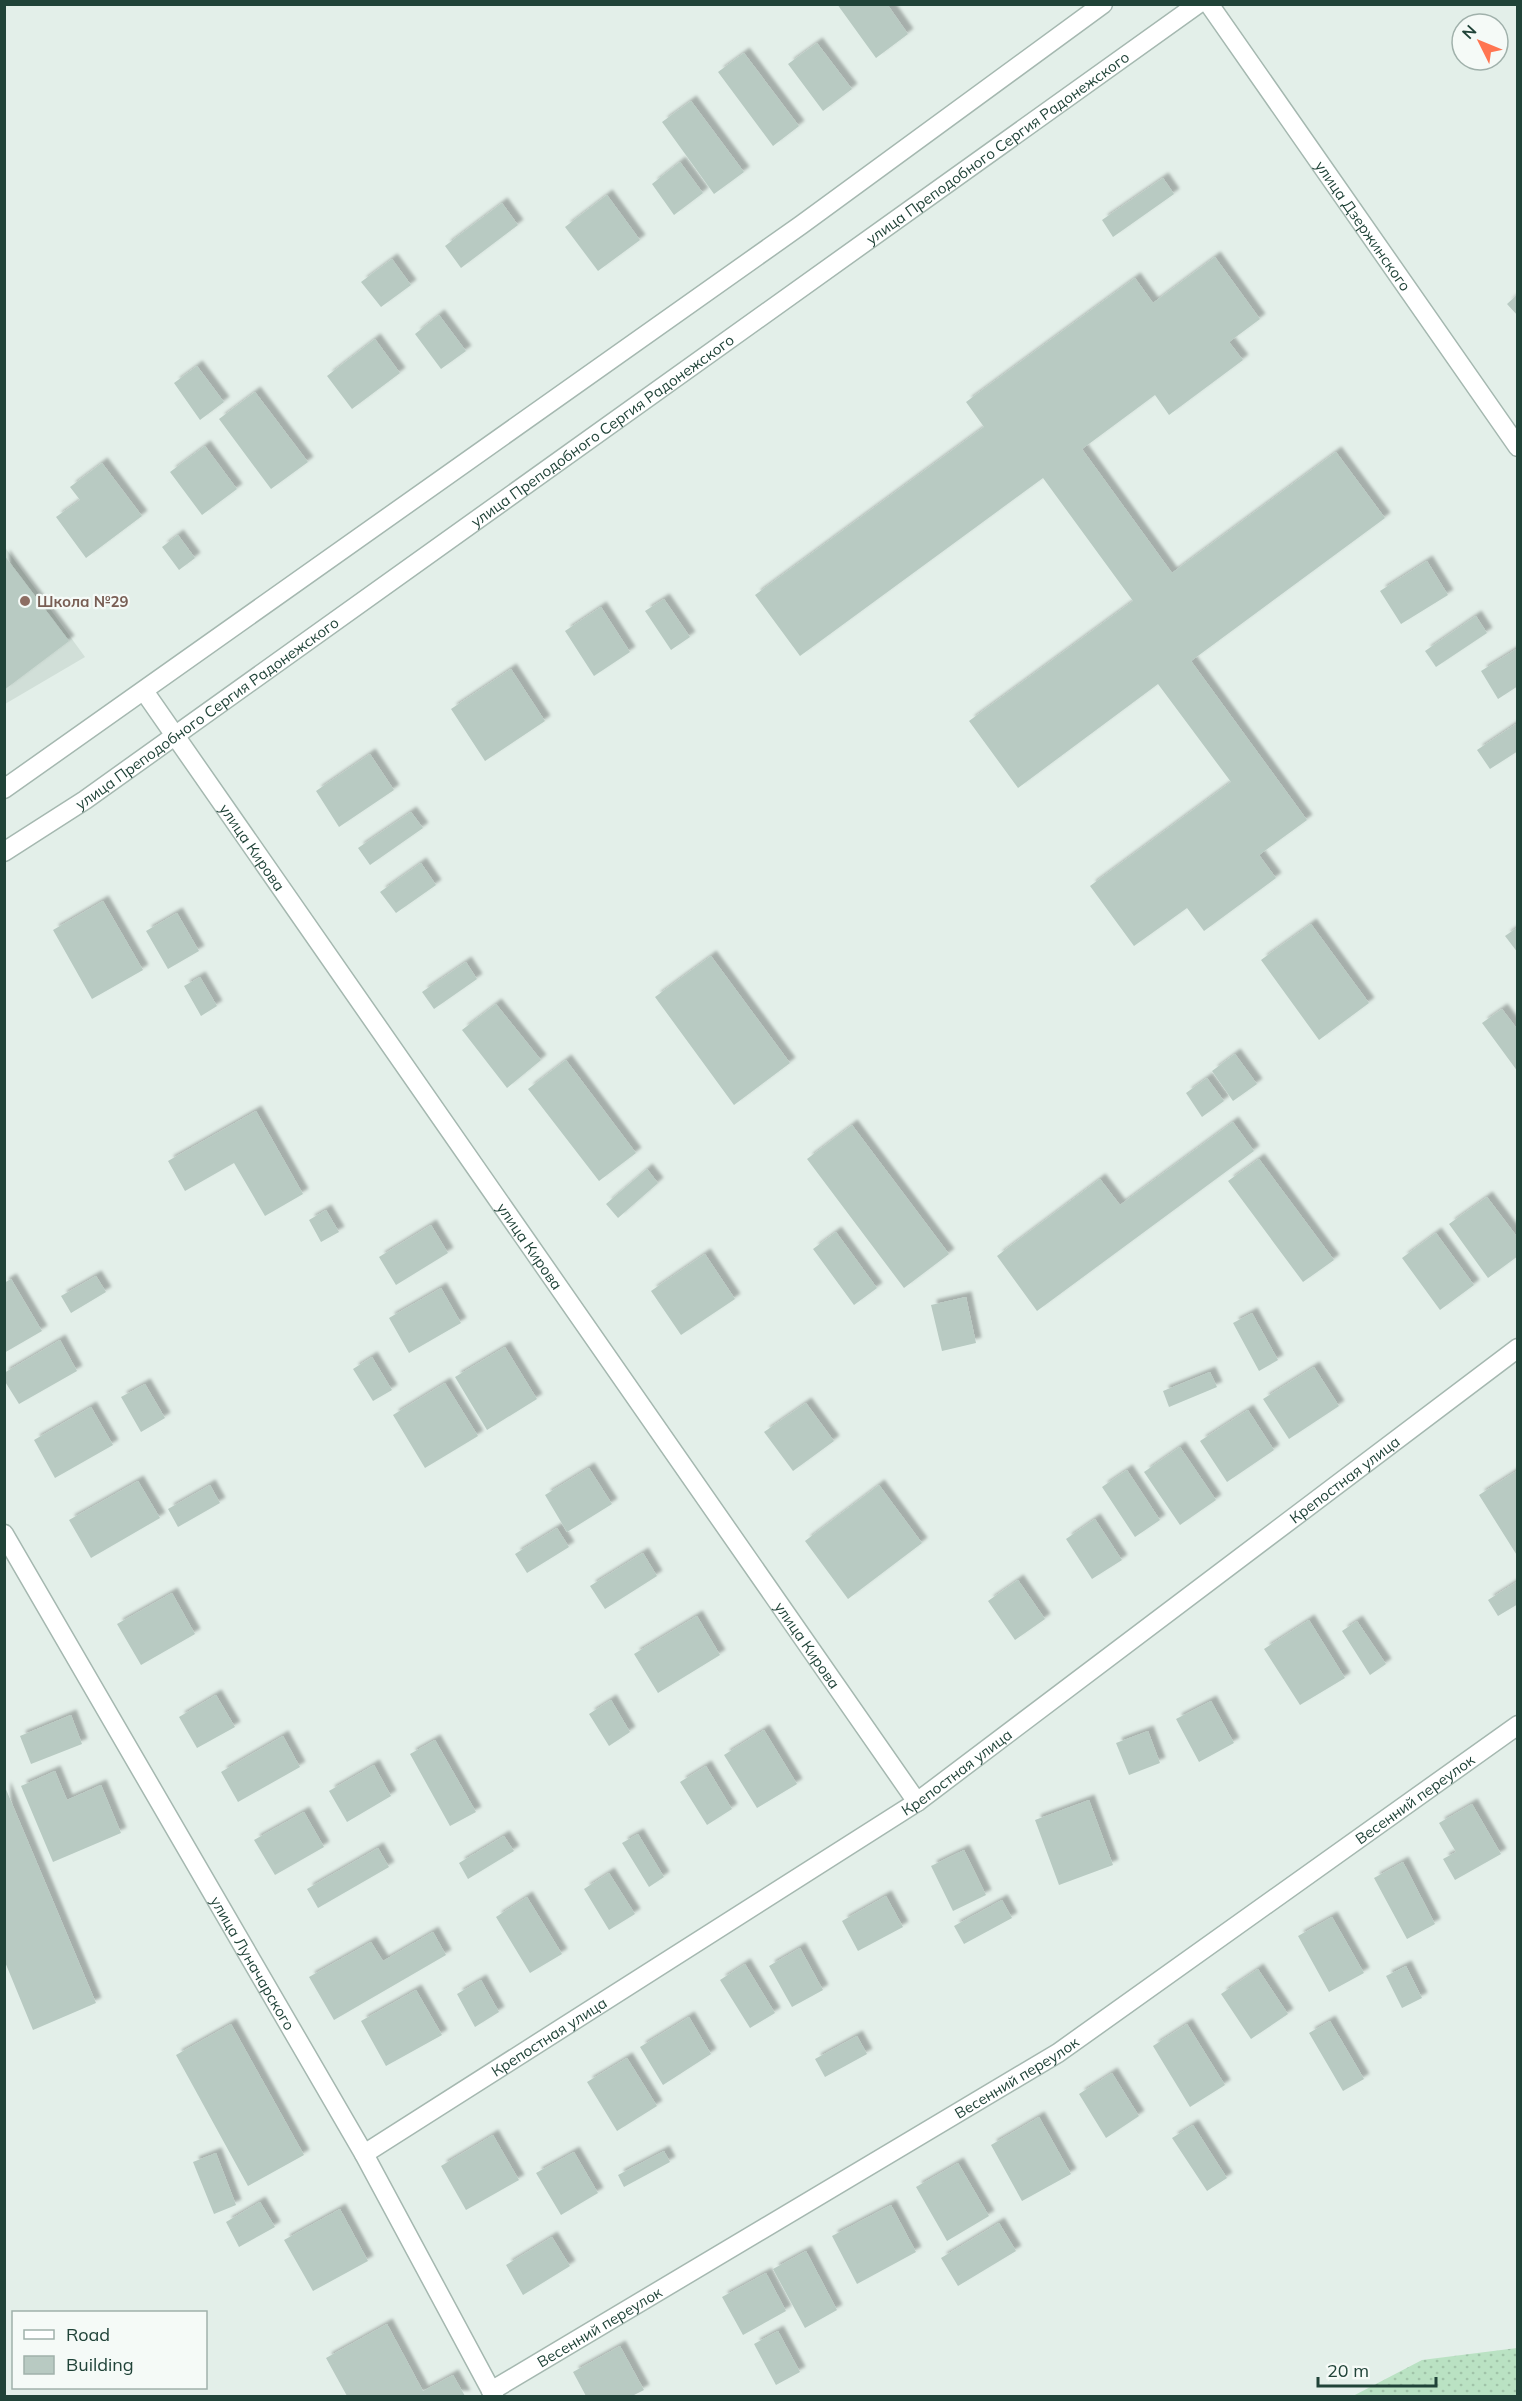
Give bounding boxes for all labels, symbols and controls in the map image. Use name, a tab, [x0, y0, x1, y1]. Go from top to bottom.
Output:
north arrow	[1450, 12, 1510, 72]
text: N	[1458, 21, 1480, 43]
street label: улица Преподобного Сергия Радонежского	[862, 47, 1133, 248]
street label: улица Дзержинского	[1311, 157, 1415, 294]
street label: улица Преподобного Сергия Радонежского	[467, 330, 737, 531]
place label: Школа №29	[37, 592, 128, 611]
marker: Школа №29	[18, 594, 32, 608]
street label: улица Преподобного Сергия Радонежского	[72, 612, 342, 813]
street label: улица Кирова	[216, 800, 289, 894]
street label: улица Кирова	[493, 1199, 567, 1293]
street label: Крепостная улица	[1285, 1431, 1403, 1527]
street label: улица Кирова	[771, 1598, 845, 1692]
street label: Крепостная улица	[897, 1724, 1015, 1819]
street label: Весенний переулок	[1351, 1749, 1479, 1848]
street label: улица Луначарского	[207, 1892, 299, 2033]
street label: Крепостная улица	[487, 1993, 610, 2080]
street label: Весенний переулок	[951, 2031, 1083, 2122]
street label: Весенний переулок	[533, 2281, 666, 2371]
legend	[12, 2311, 207, 2389]
text: Road	[66, 2323, 110, 2346]
scale bar	[1318, 2350, 1436, 2388]
text: Building	[66, 2353, 134, 2376]
text: 20 m	[1327, 2359, 1369, 2382]

